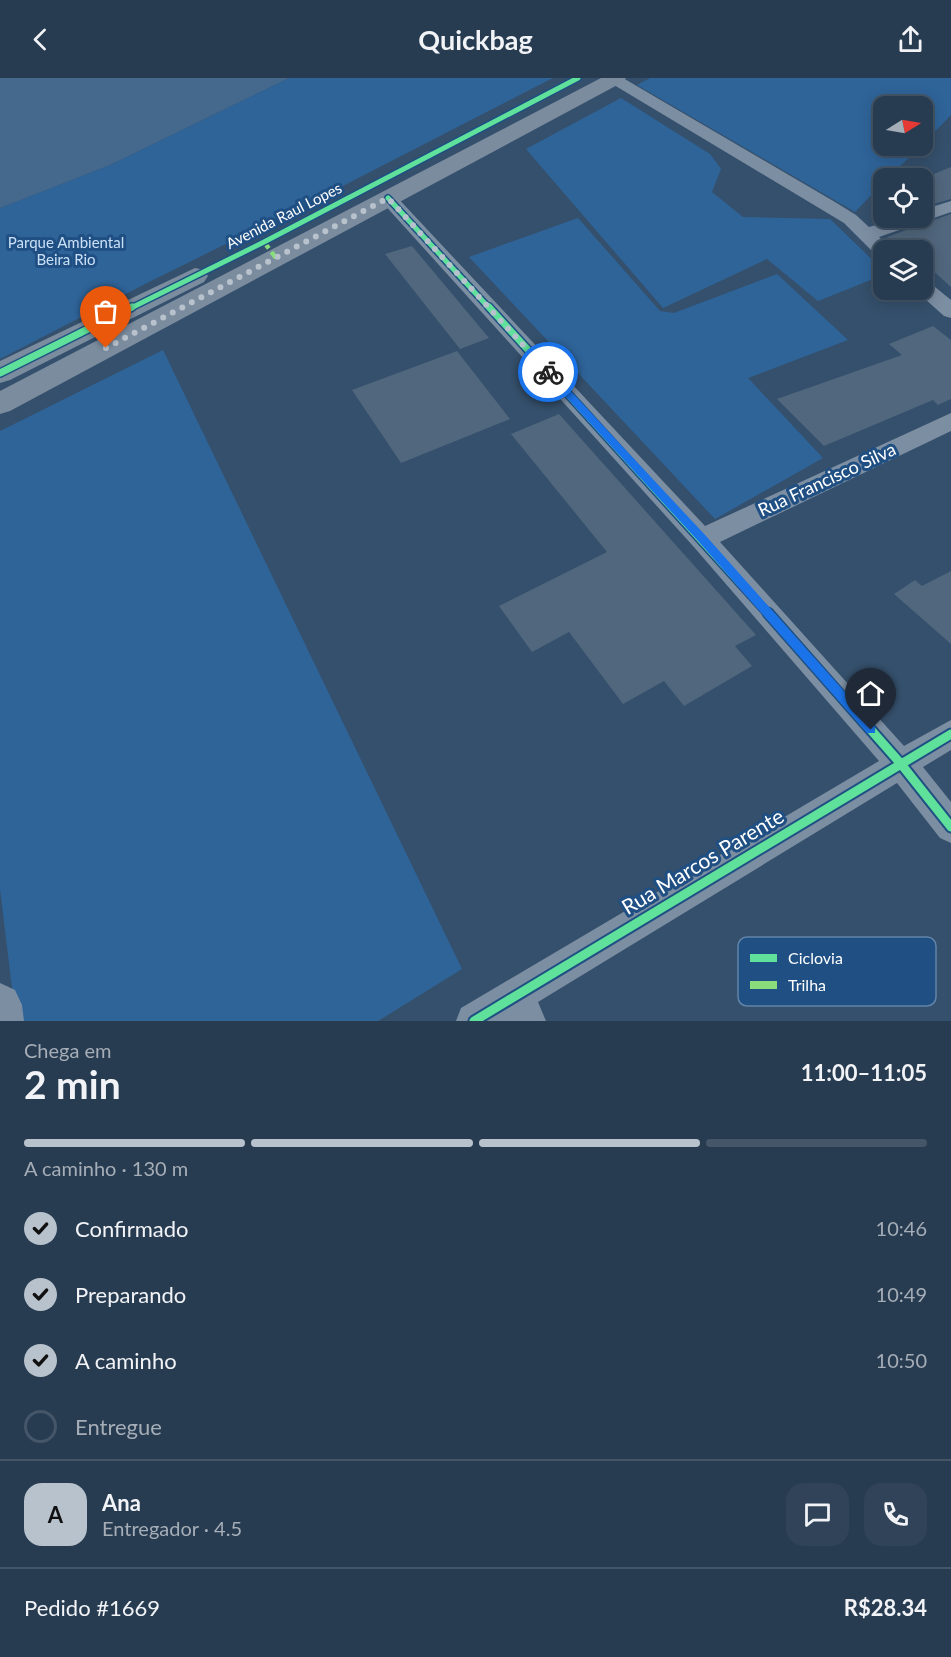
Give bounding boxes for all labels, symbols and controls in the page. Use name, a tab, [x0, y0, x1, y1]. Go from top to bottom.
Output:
icon: back	[24, 23, 57, 56]
text: Quickbag	[418, 23, 533, 56]
icon: share	[894, 23, 927, 56]
north arrow	[873, 96, 933, 156]
map controls	[873, 96, 933, 300]
button: locate	[873, 168, 933, 228]
street label: Avenida Raul Lopes	[223, 178, 344, 252]
park label: Parque Ambiental Beira Rio	[8, 233, 124, 268]
button: layers	[873, 240, 933, 300]
pin	[80, 286, 131, 348]
icon: bag	[89, 295, 122, 328]
courier	[518, 342, 578, 402]
icon: bike	[532, 356, 565, 389]
street label: Rua Francisco Silva	[754, 438, 899, 521]
pin	[845, 668, 896, 730]
icon: home	[854, 677, 887, 710]
street label: Rua Marcos Parente	[617, 802, 788, 919]
legend	[738, 937, 936, 1006]
text: Ciclovia	[788, 948, 843, 967]
text: Trilha	[788, 975, 826, 994]
text: Chega em	[24, 1038, 112, 1062]
text: 11:00–11:05	[801, 1059, 927, 1086]
text: 2 min	[24, 1061, 121, 1107]
text: A caminho · 130 m	[24, 1156, 188, 1180]
icon: check	[24, 1212, 57, 1245]
text: Confirmado	[75, 1215, 188, 1242]
text: 10:46	[876, 1216, 927, 1240]
icon: check	[24, 1278, 57, 1311]
text: Preparando	[75, 1281, 186, 1308]
text: 10:49	[876, 1282, 927, 1306]
icon: check	[24, 1344, 57, 1377]
text: A caminho	[75, 1347, 177, 1374]
text: 10:50	[876, 1348, 927, 1372]
text: Entregue	[75, 1413, 162, 1440]
button: chat	[786, 1483, 849, 1546]
button: phone	[864, 1483, 927, 1546]
text: Ana	[102, 1489, 141, 1516]
text: A	[48, 1501, 63, 1528]
text: Entregador · 4.5	[102, 1516, 242, 1540]
text: Pedido #1669	[24, 1594, 160, 1621]
text: R$28.34	[844, 1594, 927, 1621]

